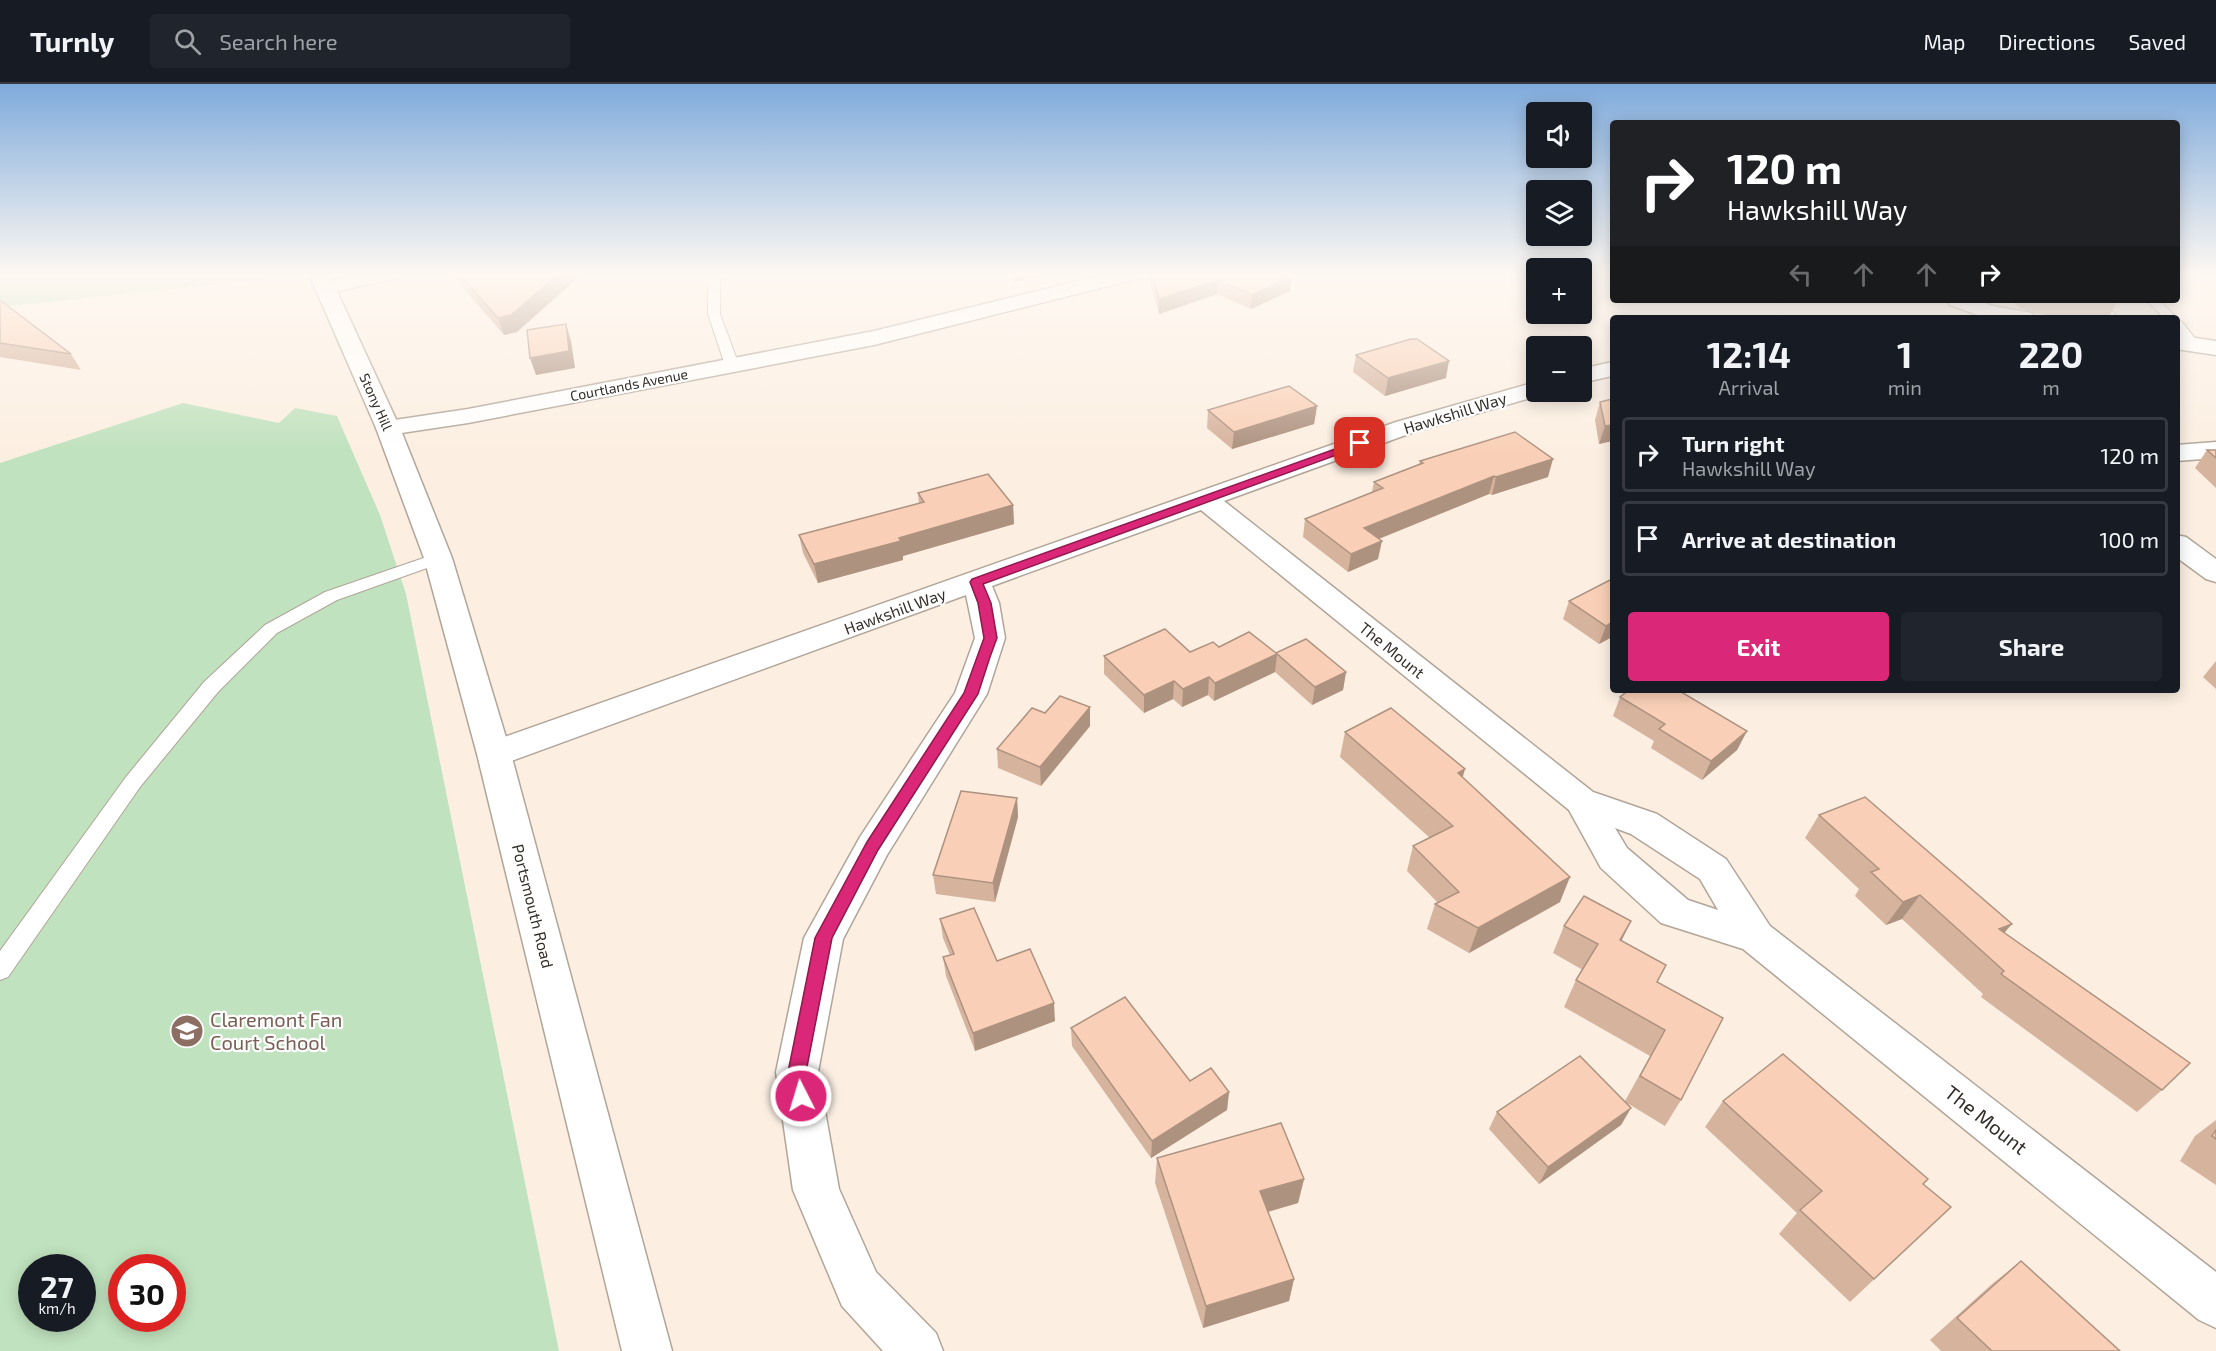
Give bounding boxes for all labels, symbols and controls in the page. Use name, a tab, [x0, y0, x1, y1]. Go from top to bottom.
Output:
search box	[150, 14, 570, 68]
text: Turnly	[30, 24, 114, 58]
icon: search	[171, 25, 204, 58]
text: Search here	[219, 28, 338, 54]
text: Map	[1923, 29, 1966, 54]
text: Directions	[1999, 29, 2095, 54]
text: Saved	[2128, 29, 2186, 54]
map controls	[1526, 102, 1592, 402]
button: sound	[1526, 102, 1592, 168]
text: 120 m	[1727, 142, 1842, 192]
icon: right	[1628, 144, 1706, 222]
button: layers	[1526, 180, 1592, 246]
text: Hawkshill Way	[1727, 193, 1907, 225]
button: +	[1526, 258, 1592, 324]
icon: left	[1784, 258, 1817, 291]
icon: ahead	[1847, 258, 1880, 291]
icon: ahead	[1910, 258, 1943, 291]
icon: right	[1973, 258, 2006, 291]
text: 12:14	[1707, 332, 1791, 375]
text: 1	[1897, 332, 1913, 375]
text: 220	[2019, 332, 2083, 375]
button: −	[1526, 336, 1592, 402]
street label: Courtlands Avenue	[569, 365, 689, 404]
street label: Stony Hill	[356, 371, 397, 434]
text: Arrival	[1718, 375, 1779, 399]
text: min	[1888, 375, 1922, 399]
text: m	[2042, 375, 2060, 399]
street label: Hawkshill Way	[1401, 388, 1509, 437]
pin	[1334, 417, 1385, 468]
icon: arrive	[1343, 426, 1376, 459]
text: Turn right	[1682, 430, 1784, 456]
icon: right	[1631, 438, 1664, 471]
text: 120 m	[2100, 442, 2159, 468]
text: Hawkshill Way	[1682, 456, 1816, 480]
icon: arrive	[1631, 522, 1664, 555]
text: Arrive at destination	[1682, 526, 1896, 552]
text: 100 m	[2100, 526, 2159, 552]
street label: Hawkshill Way	[841, 583, 949, 638]
button: Exit	[1628, 612, 1889, 681]
button: Share	[1901, 612, 2162, 681]
street label: The Mount	[1356, 618, 1429, 682]
street label: Portsmouth Road	[509, 842, 558, 970]
place label: Claremont Fan Court School	[210, 1007, 342, 1054]
school or university icon: Claremont Fan Court School	[169, 1013, 205, 1049]
position arrow	[769, 1064, 833, 1128]
street label: The Mount	[1941, 1080, 2033, 1159]
speed limit sign: 30	[108, 1254, 186, 1332]
text: 27	[40, 1268, 74, 1304]
text: km/h	[38, 1299, 76, 1317]

